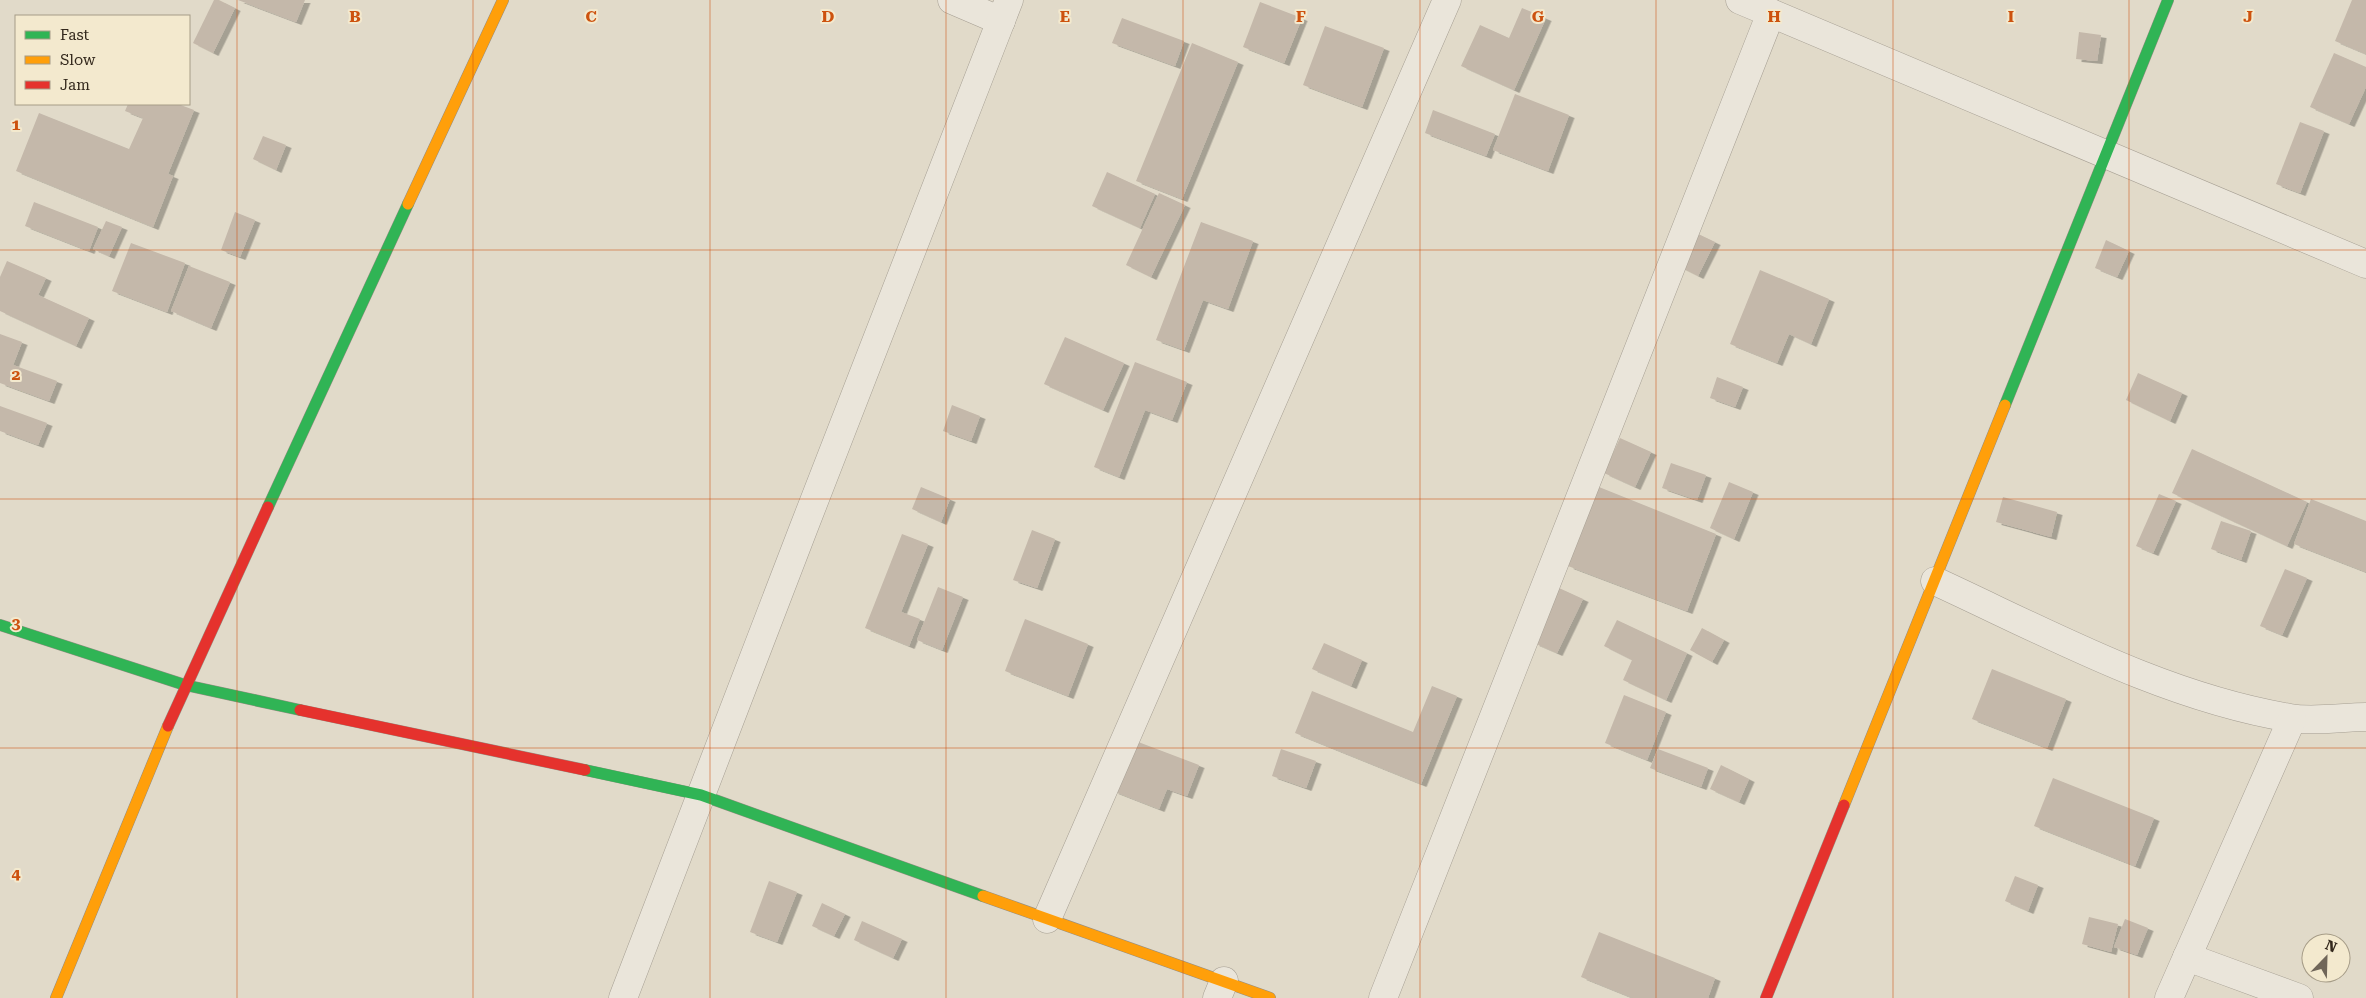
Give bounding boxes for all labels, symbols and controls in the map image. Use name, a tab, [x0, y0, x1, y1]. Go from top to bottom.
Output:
text: B	[349, 7, 361, 26]
text: C	[585, 7, 597, 26]
text: D	[822, 7, 835, 26]
text: E	[1060, 7, 1070, 26]
text: F	[1296, 7, 1306, 26]
text: G	[1532, 7, 1545, 26]
text: H	[1767, 7, 1781, 26]
text: I	[2008, 7, 2014, 26]
text: J	[2243, 7, 2253, 26]
legend	[15, 15, 190, 105]
text: Fast	[60, 26, 90, 44]
text: Slow	[60, 51, 96, 69]
text: Jam	[60, 76, 90, 94]
text: 1	[12, 115, 21, 134]
text: 2	[12, 365, 21, 384]
text: 3	[12, 614, 21, 633]
text: 4	[12, 864, 21, 883]
north arrow	[2301, 933, 2351, 983]
text: N	[2323, 937, 2339, 956]

